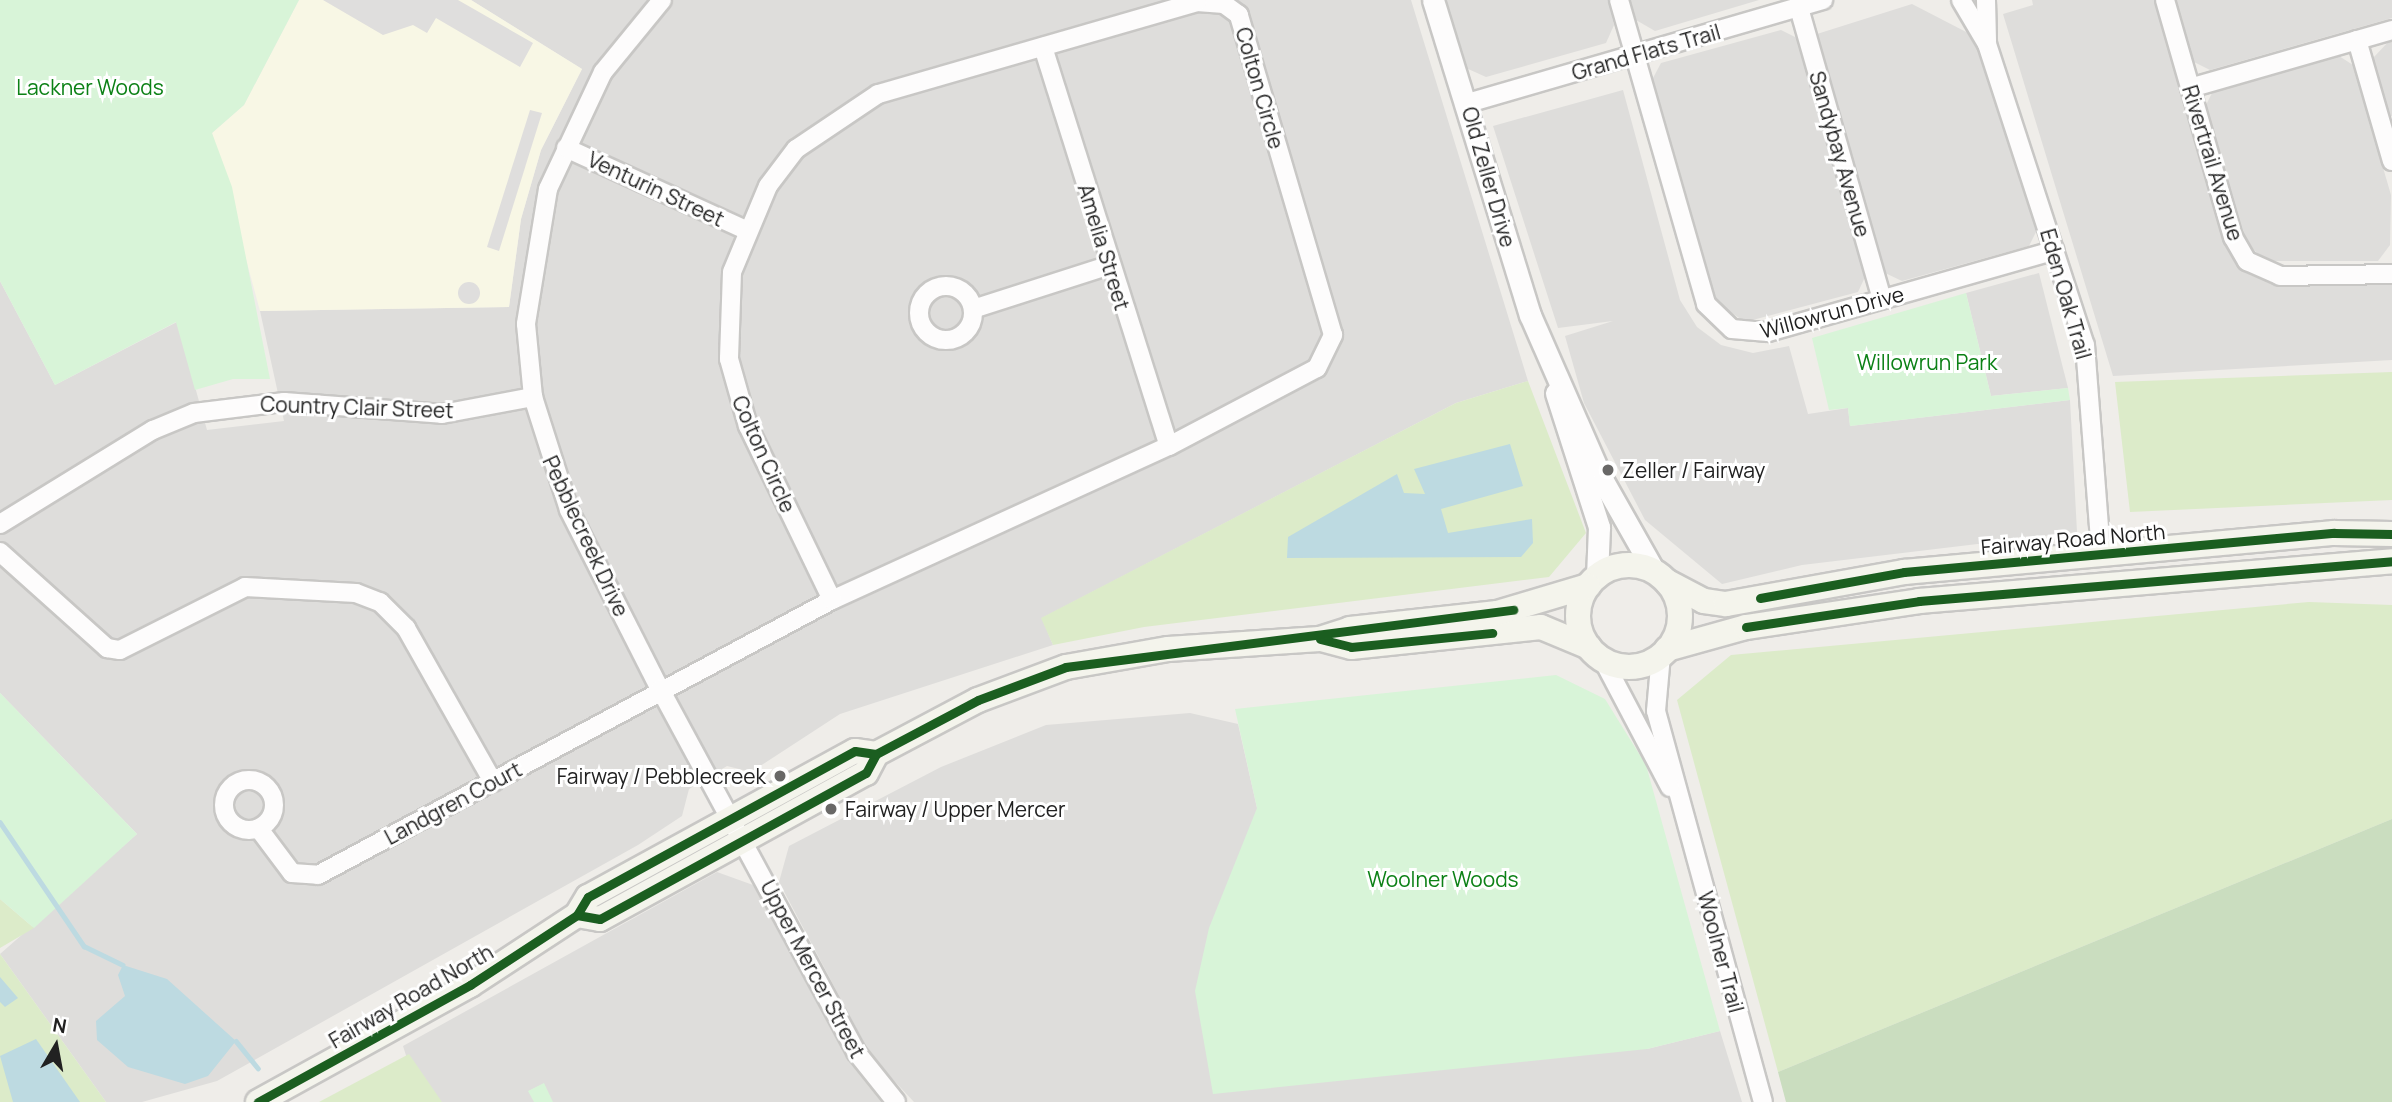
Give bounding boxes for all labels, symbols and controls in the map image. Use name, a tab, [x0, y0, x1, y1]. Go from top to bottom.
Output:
street label: Grand Flats Trail	[1569, 19, 1723, 85]
street label: Colton Circle	[1231, 24, 1289, 152]
street label: Sandybay Avenue	[1804, 68, 1876, 240]
park label: Lackner Woods	[16, 74, 164, 100]
street label: Rivertrail Avenue	[2177, 82, 2249, 244]
street label: Old Zeller Drive	[1457, 104, 1521, 250]
street label: Venturin Street	[584, 146, 728, 232]
street label: Amelia Street	[1073, 181, 1135, 313]
street label: Eden Oak Trail	[2035, 226, 2097, 362]
street label: Willowrun Drive	[1757, 281, 1907, 343]
park label: Willowrun Park	[1857, 349, 1997, 375]
street label: Country Clair Street	[260, 391, 454, 423]
street label: Colton Circle	[727, 392, 801, 516]
street label: Pebblecreek Drive	[538, 452, 634, 620]
place label: Zeller / Fairway	[1622, 457, 1765, 483]
marker: Zeller / Fairway	[1600, 462, 1616, 478]
street label: Fairway Road North	[1980, 518, 2166, 560]
street label: Landgren Court	[380, 756, 526, 850]
place label: Fairway / Pebblecreek	[557, 763, 766, 789]
marker: Fairway / Pebblecreek	[772, 768, 788, 784]
place label: Fairway / Upper Mercer	[845, 796, 1066, 822]
marker: Fairway / Upper Mercer	[823, 801, 839, 817]
park label: Woolner Woods	[1367, 866, 1519, 892]
street label: Upper Mercer Street	[755, 876, 871, 1062]
street label: Woolner Trail	[1693, 889, 1749, 1015]
street label: Fairway Road North	[324, 939, 498, 1053]
north arrow	[21, 1011, 91, 1081]
text: N	[51, 1011, 69, 1039]

